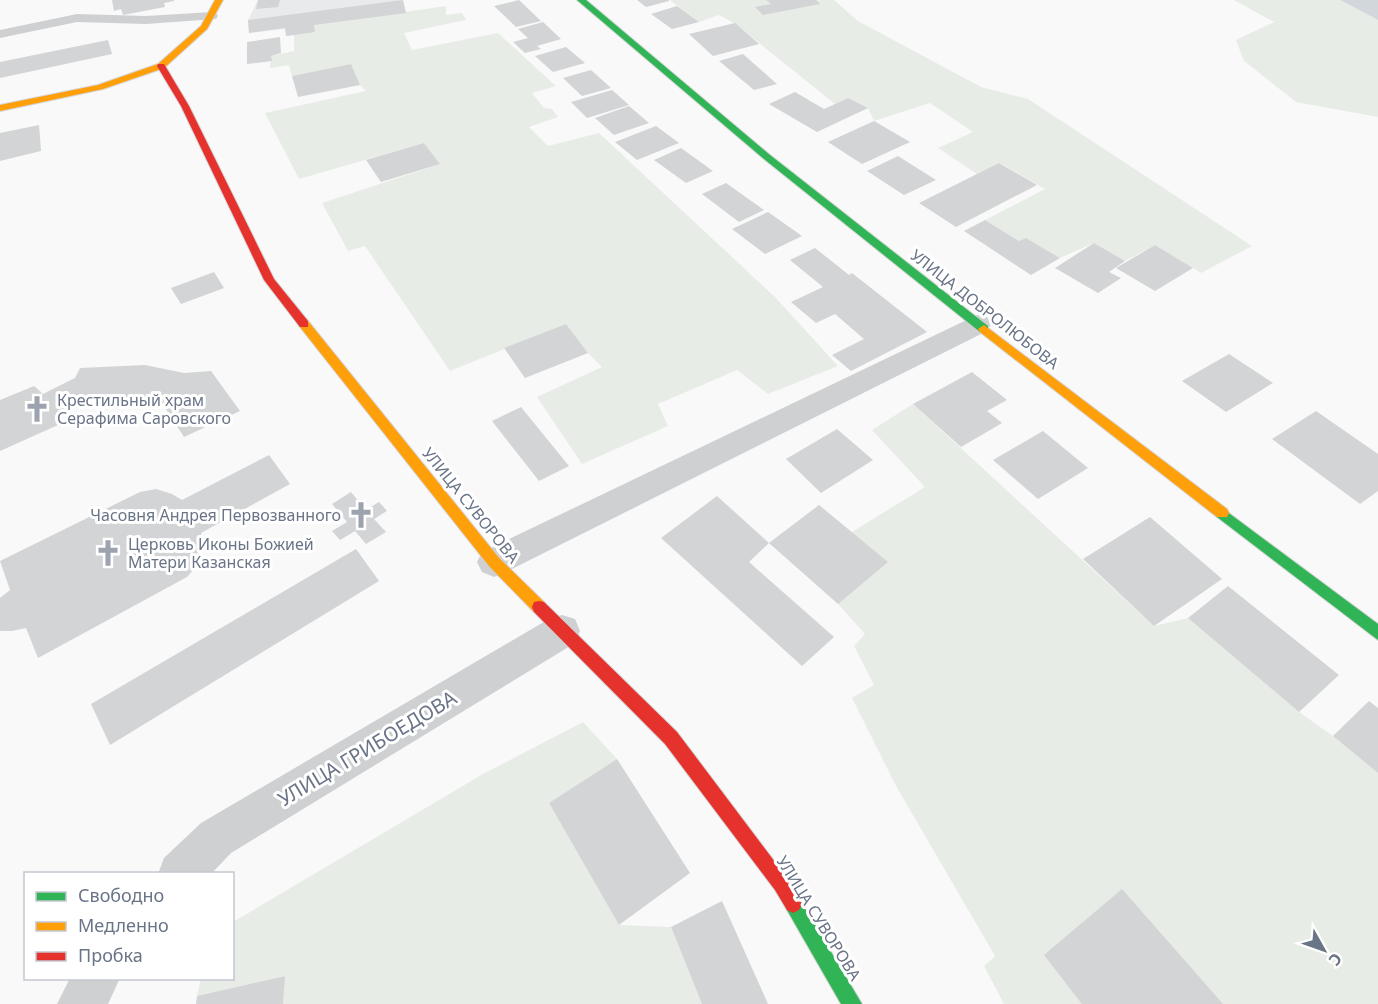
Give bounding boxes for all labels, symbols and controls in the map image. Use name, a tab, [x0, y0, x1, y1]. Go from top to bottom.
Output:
street label: УЛИЦА ДОБРОЛЮБОВА	[906, 244, 1064, 374]
place label: Крестильный храм Серафима Саровского	[57, 389, 231, 429]
church icon: Крестильный храм Серафима Саровского	[22, 394, 52, 424]
street label: УЛИЦА СУВОРОВА	[417, 442, 525, 568]
church icon: Часовня Андрея Первозванного	[346, 500, 376, 530]
place label: Часовня Андрея Первозванного	[90, 504, 341, 526]
place label: Церковь Иконы Божией Матери Казанская	[128, 533, 314, 573]
church icon: Церковь Иконы Божией Матери Казанская	[93, 538, 123, 568]
street label: УЛИЦА ГРИБОЕДОВА	[273, 684, 462, 812]
street label: УЛИЦА СУВОРОВА	[772, 852, 867, 985]
legend	[24, 872, 234, 980]
text: Свободно	[78, 883, 164, 907]
text: Медленно	[78, 913, 169, 937]
north arrow	[1294, 920, 1354, 980]
text: Пробка	[78, 943, 143, 967]
text: С	[1324, 949, 1347, 971]

